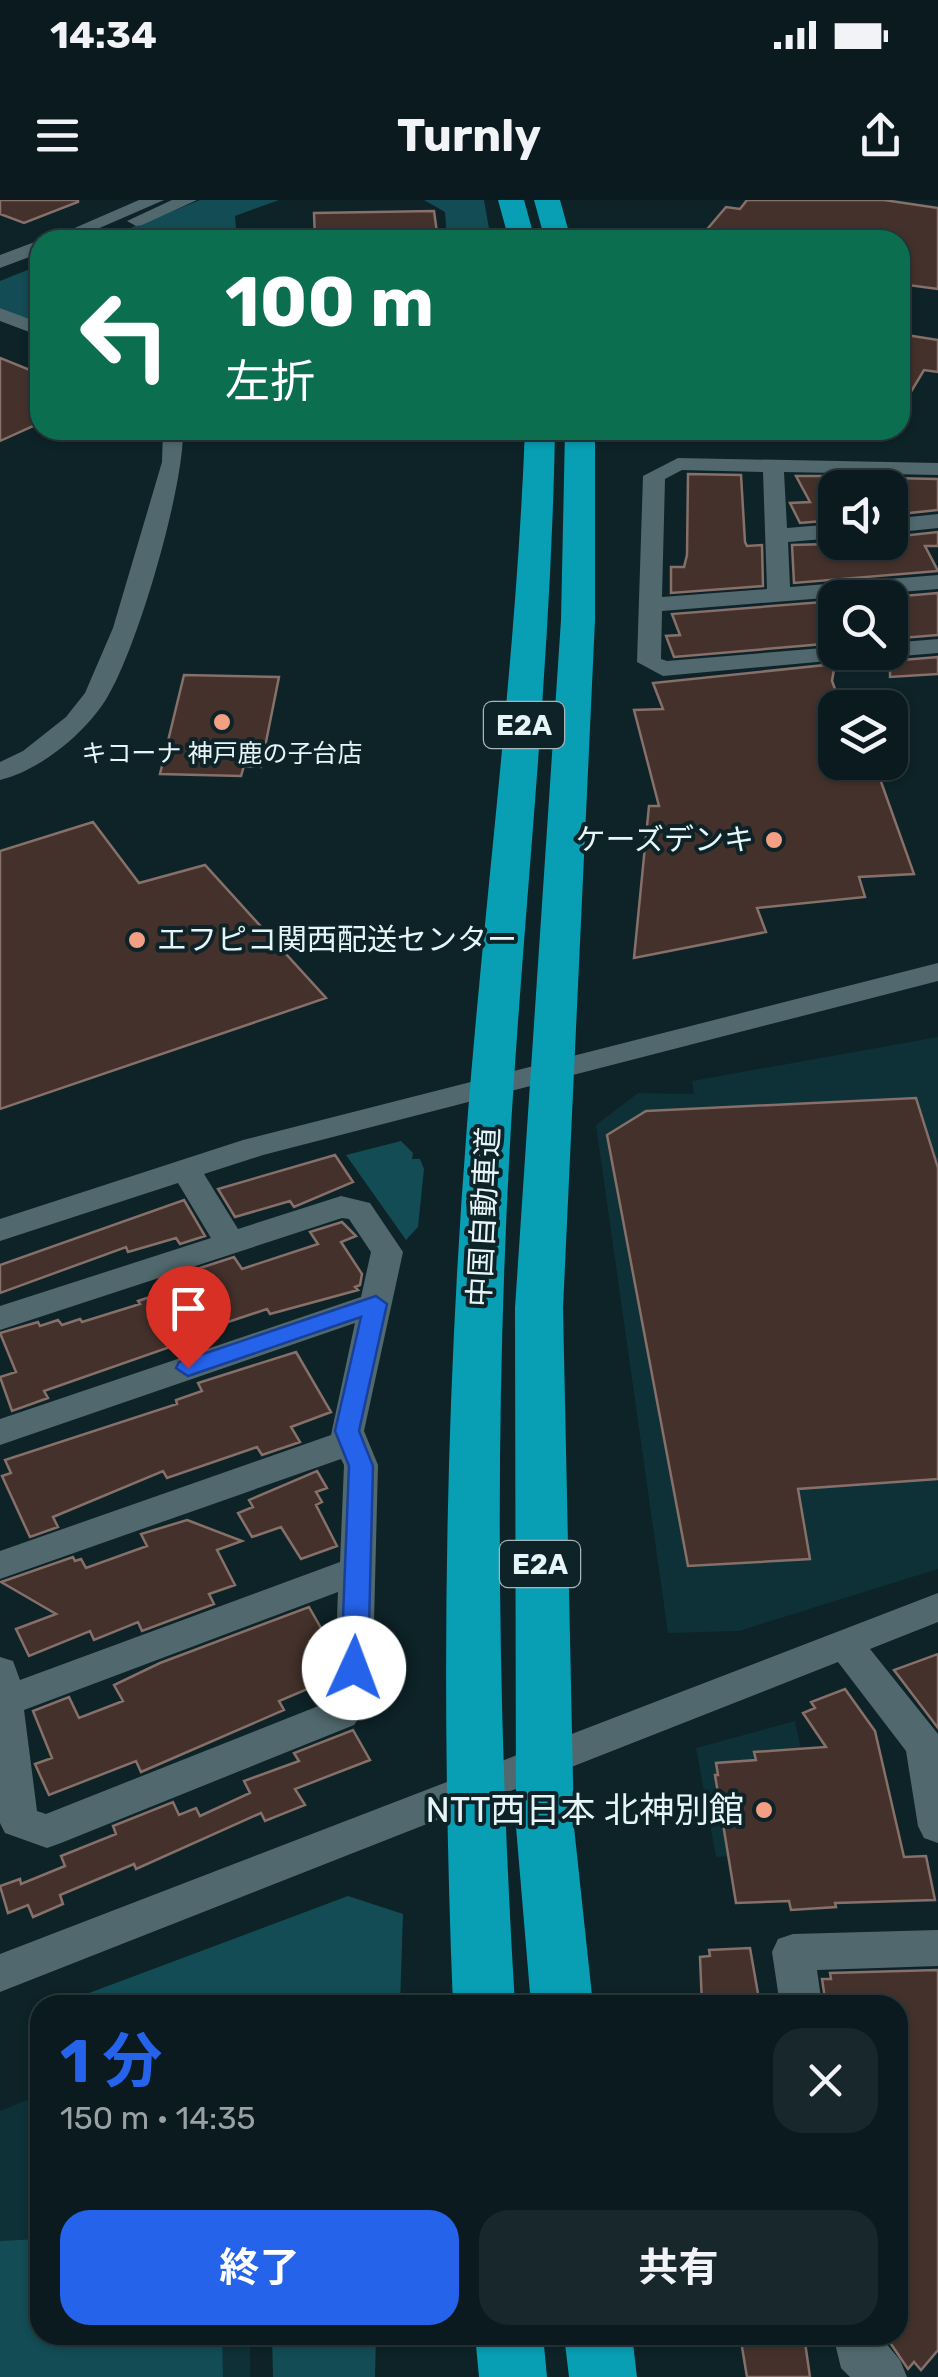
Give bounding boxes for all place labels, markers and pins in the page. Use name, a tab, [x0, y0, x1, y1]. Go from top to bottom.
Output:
marker: キコーナ 神戸鹿の子台店	[211, 711, 233, 733]
place label: キコーナ 神戸鹿の子台店	[81, 739, 363, 768]
place label: ケーズデンキ	[576, 822, 754, 858]
marker: ケーズデンキ	[763, 829, 785, 851]
place label: エフピコ関西配送センター	[157, 922, 517, 958]
marker: エフピコ関西配送センター	[126, 929, 148, 951]
pin	[146, 1266, 231, 1369]
place label: NTT西日本 北神別館	[426, 1789, 744, 1831]
marker: NTT西日本 北神別館	[753, 1799, 775, 1821]

